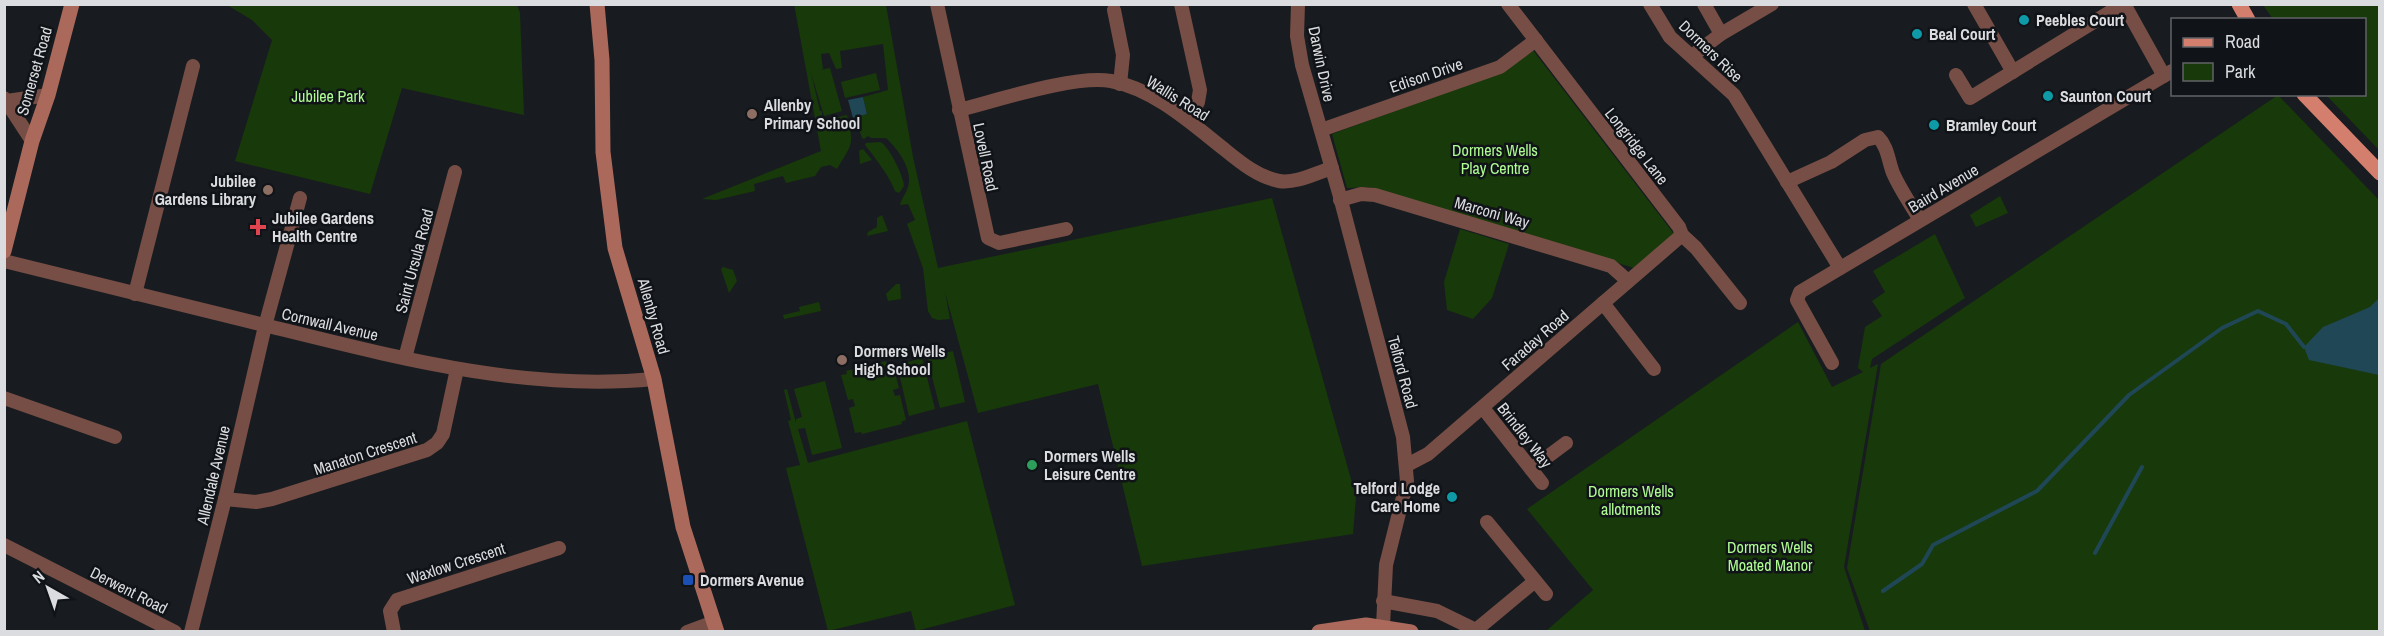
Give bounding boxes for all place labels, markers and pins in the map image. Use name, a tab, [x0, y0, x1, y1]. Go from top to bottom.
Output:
place label: Peebles Court	[2036, 9, 2125, 31]
marker: Peebles Court	[2017, 13, 2031, 27]
place label: Beal Court	[1929, 23, 1996, 45]
marker: Beal Court	[1910, 27, 1924, 41]
place label: Saunton Court	[2060, 85, 2152, 107]
marker: Saunton Court	[2041, 89, 2055, 103]
place label: Allenby Primary School	[764, 94, 860, 134]
marker: Allenby Primary School	[745, 107, 759, 121]
place label: Bramley Court	[1946, 114, 2037, 136]
marker: Bramley Court	[1927, 118, 1941, 132]
place label: Jubilee Gardens Library	[155, 170, 257, 210]
marker: Jubilee Gardens Library	[261, 183, 275, 197]
place label: Jubilee Gardens Health Centre	[272, 207, 374, 247]
marker: Jubilee Gardens Health Centre	[249, 218, 267, 236]
place label: Dormers Wells High School	[854, 340, 946, 380]
marker: Dormers Wells High School	[835, 353, 849, 367]
place label: Dormers Wells Leisure Centre	[1044, 445, 1136, 485]
marker: Dormers Wells Leisure Centre	[1025, 458, 1039, 472]
place label: Telford Lodge Care Home	[1353, 477, 1440, 517]
marker: Telford Lodge Care Home	[1445, 490, 1459, 504]
place label: Dormers Avenue	[700, 569, 804, 591]
marker: Dormers Avenue	[681, 573, 695, 587]

